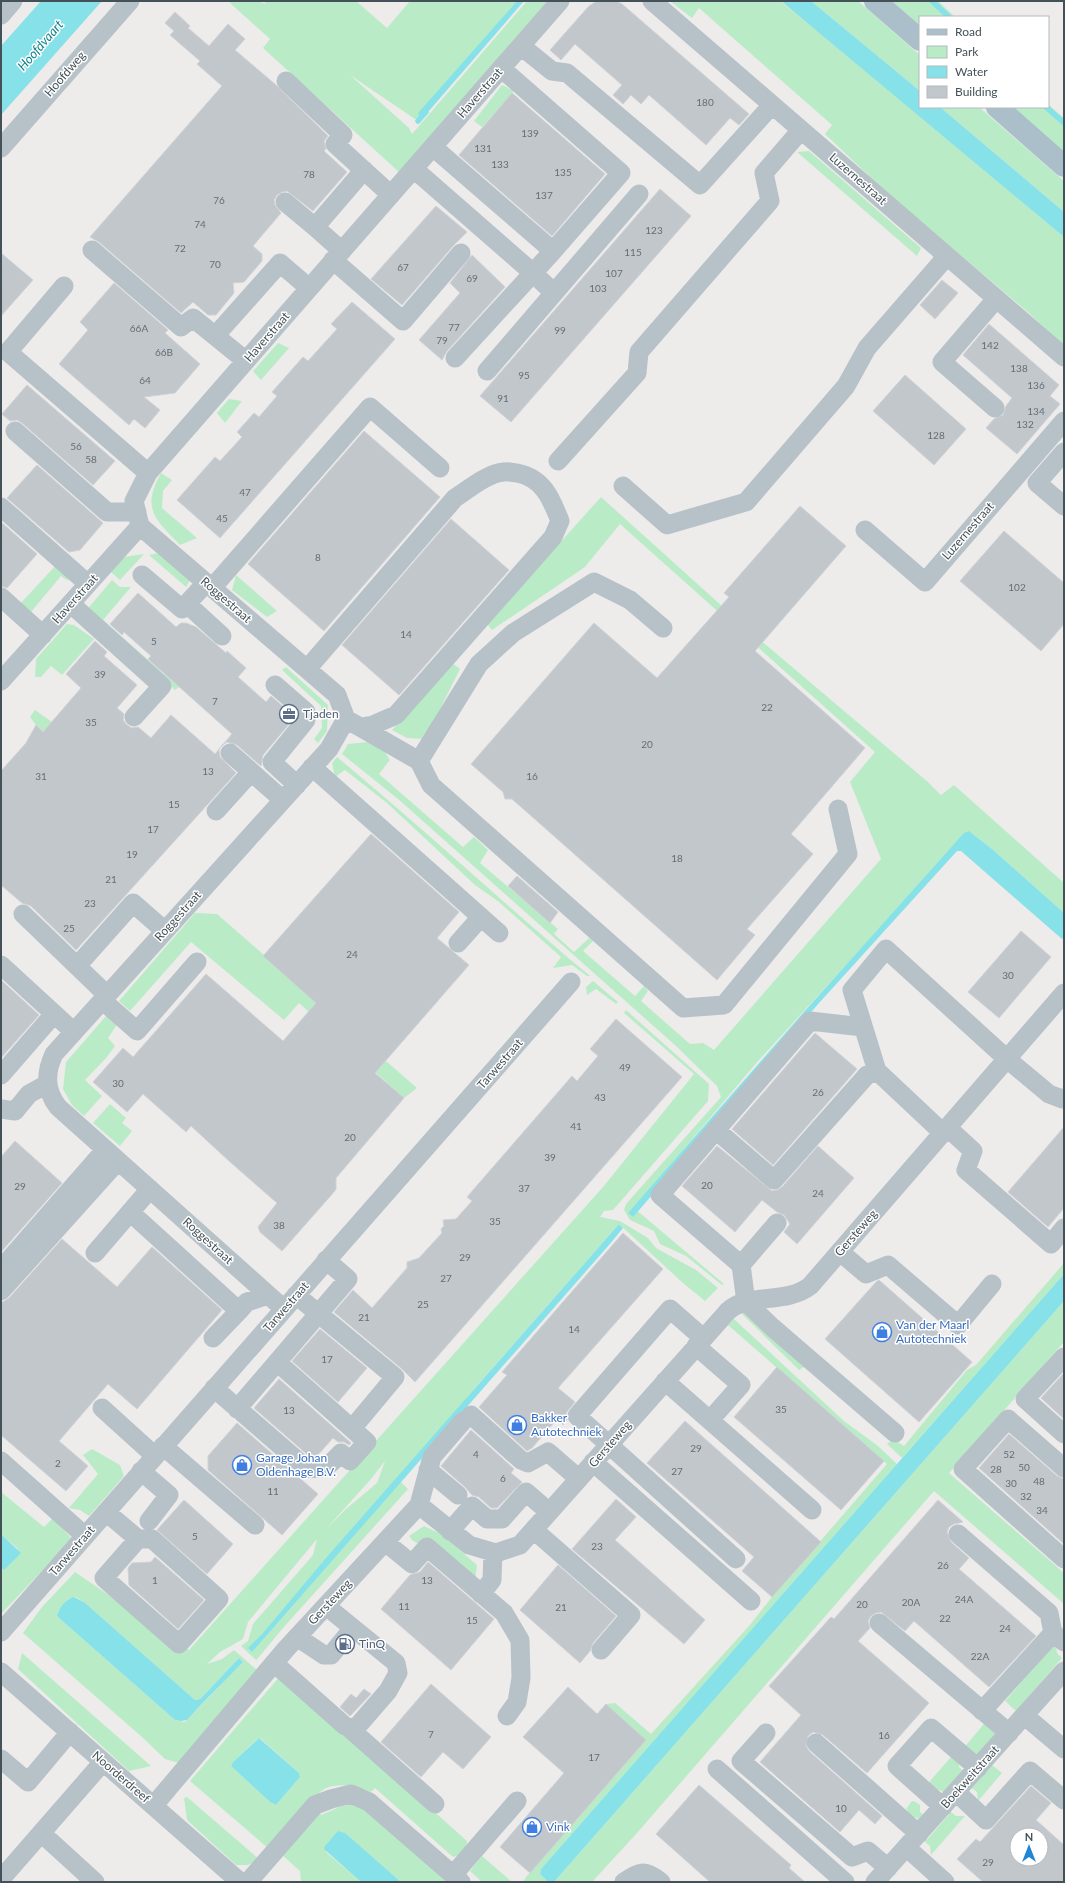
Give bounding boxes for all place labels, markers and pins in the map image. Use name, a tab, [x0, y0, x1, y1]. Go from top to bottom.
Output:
office icon: Tjaden	[278, 703, 300, 725]
place label: Tjaden	[303, 706, 339, 721]
place label: Van der Maarl Autotechniek	[896, 1317, 969, 1346]
shop icon: Van der Maarl Autotechniek	[871, 1321, 893, 1343]
place label: Bakker Autotechniek	[531, 1410, 603, 1439]
shop icon: Bakker Autotechniek	[506, 1414, 528, 1436]
place label: Garage Johan Oldenhage B.V.	[256, 1450, 336, 1479]
shop icon: Garage Johan Oldenhage B.V.	[231, 1454, 253, 1476]
fuel station icon: TinQ	[334, 1633, 356, 1655]
place label: TinQ	[359, 1636, 385, 1651]
shop icon: Vink	[521, 1816, 543, 1838]
place label: Vink	[546, 1819, 571, 1834]

